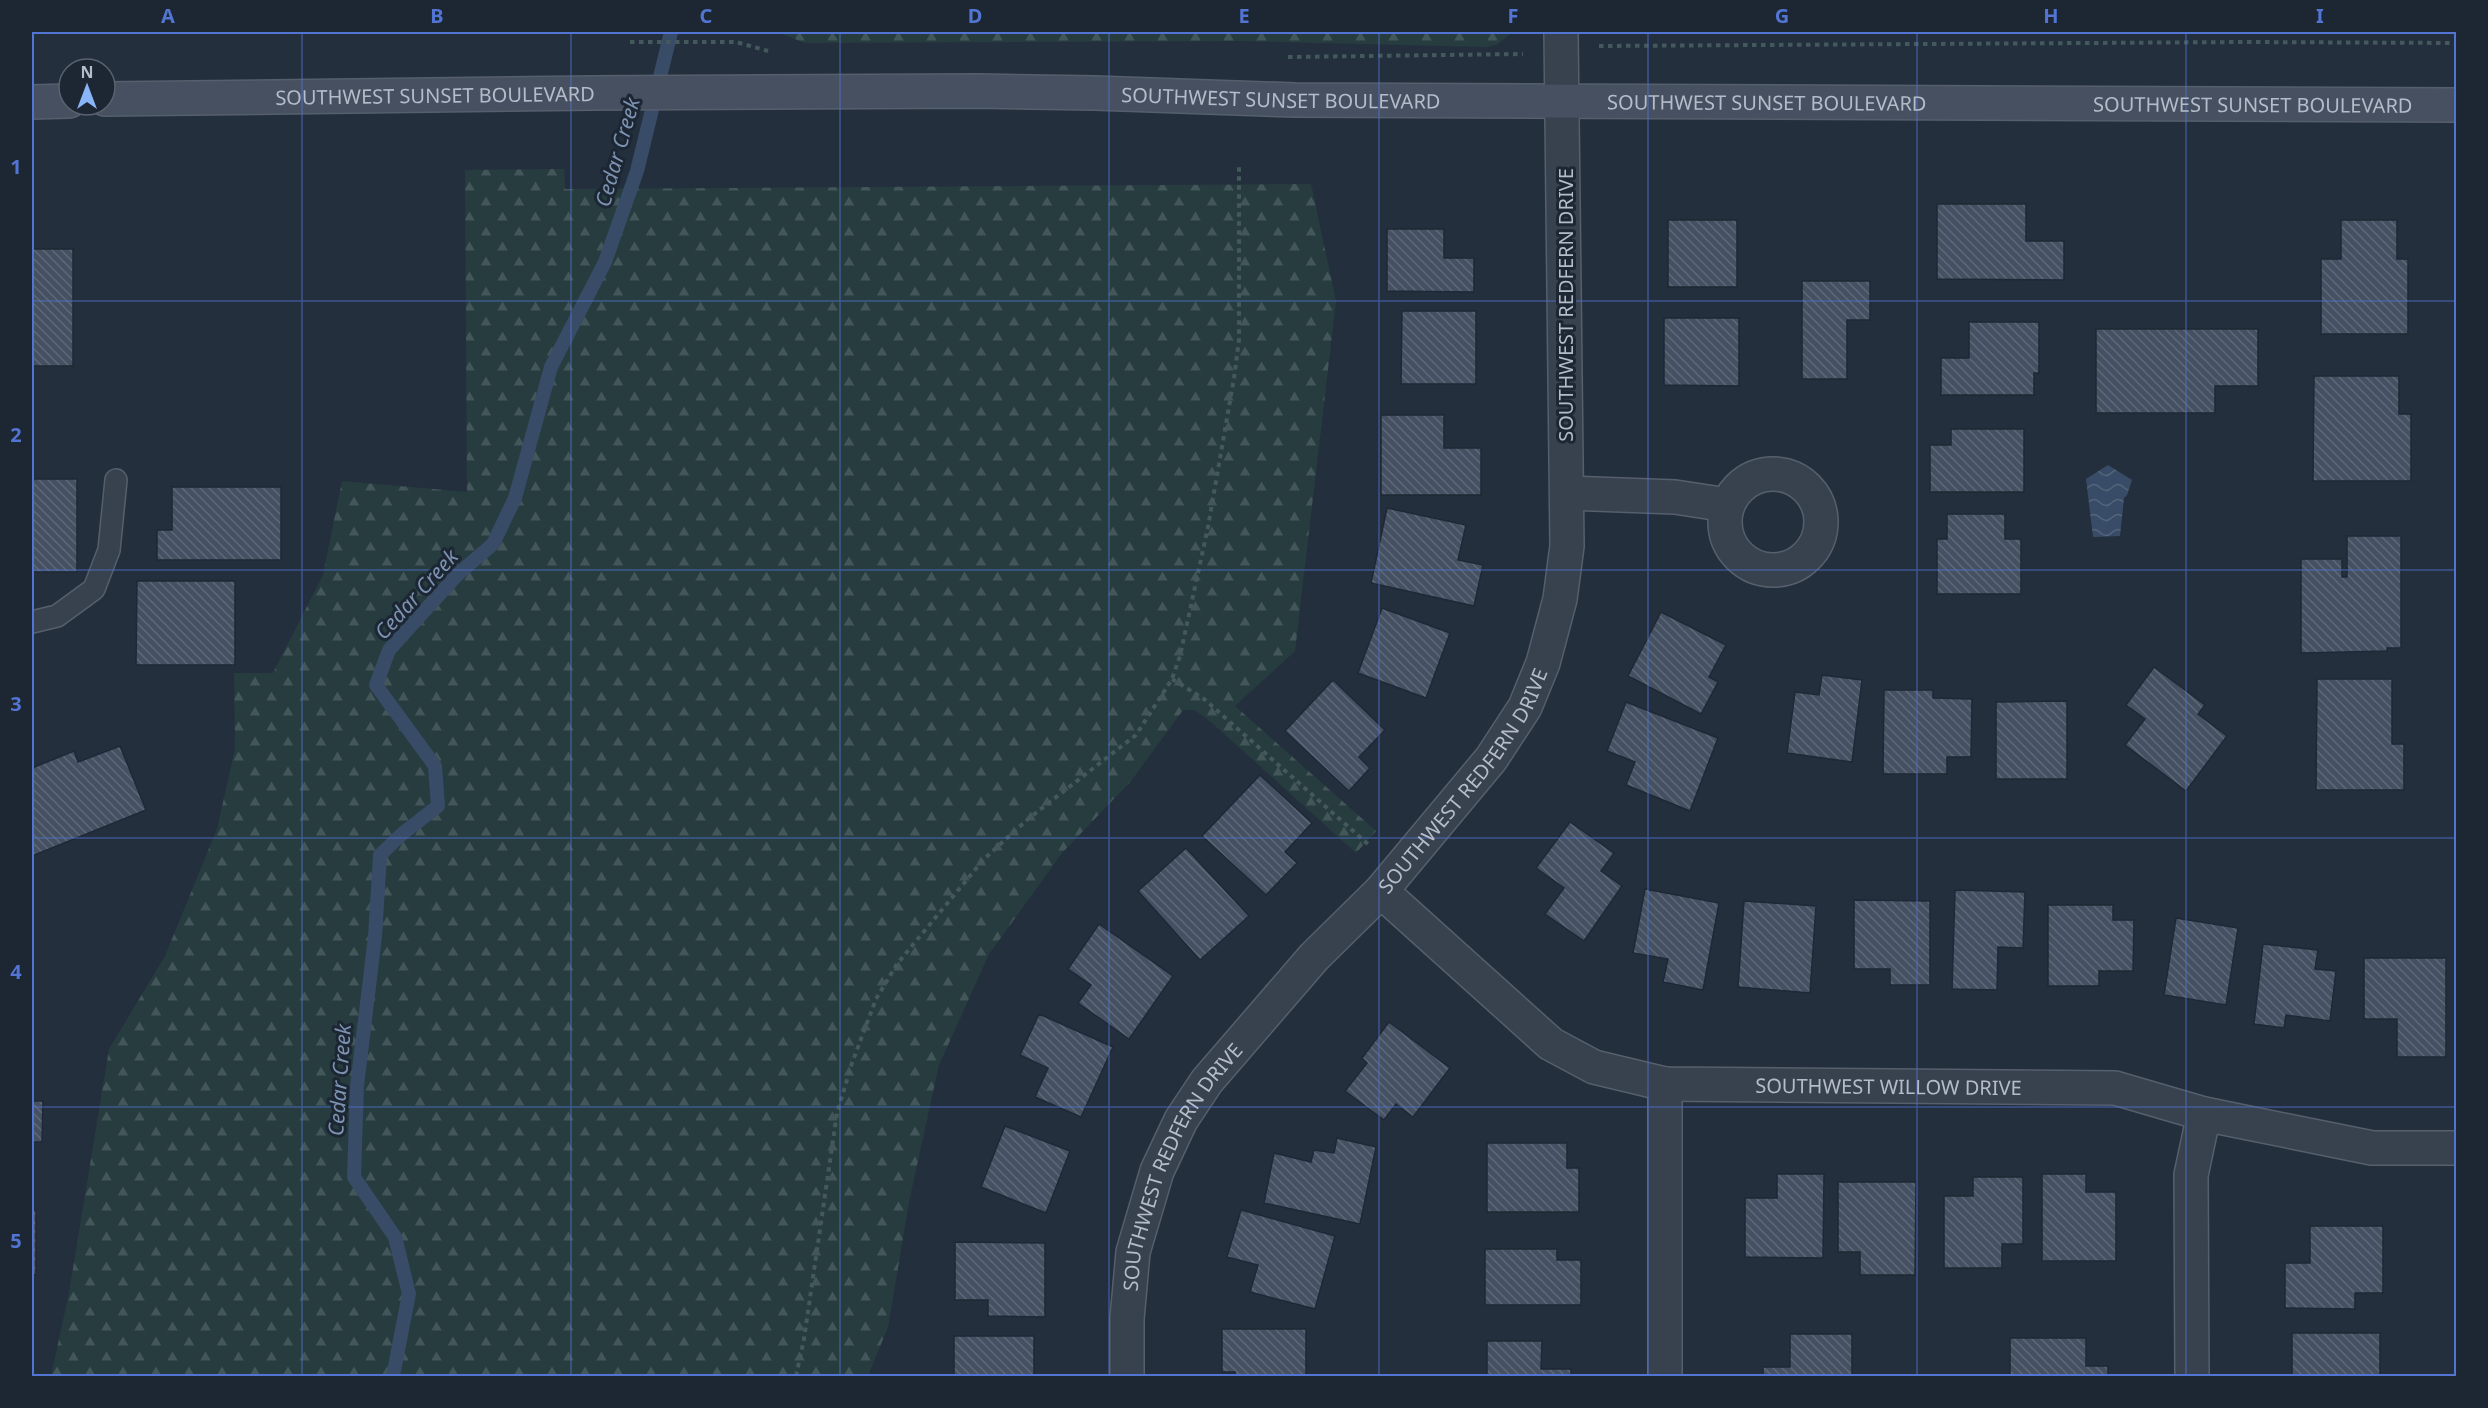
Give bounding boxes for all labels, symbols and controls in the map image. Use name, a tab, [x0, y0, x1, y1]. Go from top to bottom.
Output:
text: A	[161, 2, 175, 29]
text: B	[430, 2, 444, 29]
text: C	[700, 2, 713, 29]
text: D	[968, 2, 982, 29]
text: E	[1238, 2, 1250, 29]
text: F	[1508, 2, 1518, 29]
text: G	[1775, 2, 1789, 29]
text: H	[2043, 2, 2059, 29]
text: I	[2316, 2, 2324, 29]
north arrow	[57, 57, 117, 117]
text: N	[80, 61, 94, 83]
street label: SOUTHWEST SUNSET BOULEVARD	[275, 79, 595, 110]
street label: SOUTHWEST SUNSET BOULEVARD	[1121, 80, 1441, 114]
street label: SOUTHWEST SUNSET BOULEVARD	[1607, 88, 1927, 116]
street label: SOUTHWEST SUNSET BOULEVARD	[2093, 90, 2413, 118]
water label: Cedar Creek	[588, 93, 646, 210]
text: 1	[10, 153, 22, 180]
street label: SOUTHWEST REDFERN DRIVE	[1552, 168, 1579, 442]
text: 2	[10, 421, 22, 448]
water label: Cedar Creek	[368, 542, 465, 645]
street label: SOUTHWEST REDFERN DRIVE	[1371, 664, 1553, 899]
text: 3	[10, 690, 22, 717]
text: 4	[10, 958, 22, 985]
water label: Cedar Creek	[321, 1021, 357, 1137]
street label: SOUTHWEST REDFERN DRIVE	[1116, 1037, 1248, 1292]
street label: SOUTHWEST WILLOW DRIVE	[1755, 1071, 2022, 1101]
text: 5	[10, 1227, 22, 1254]

